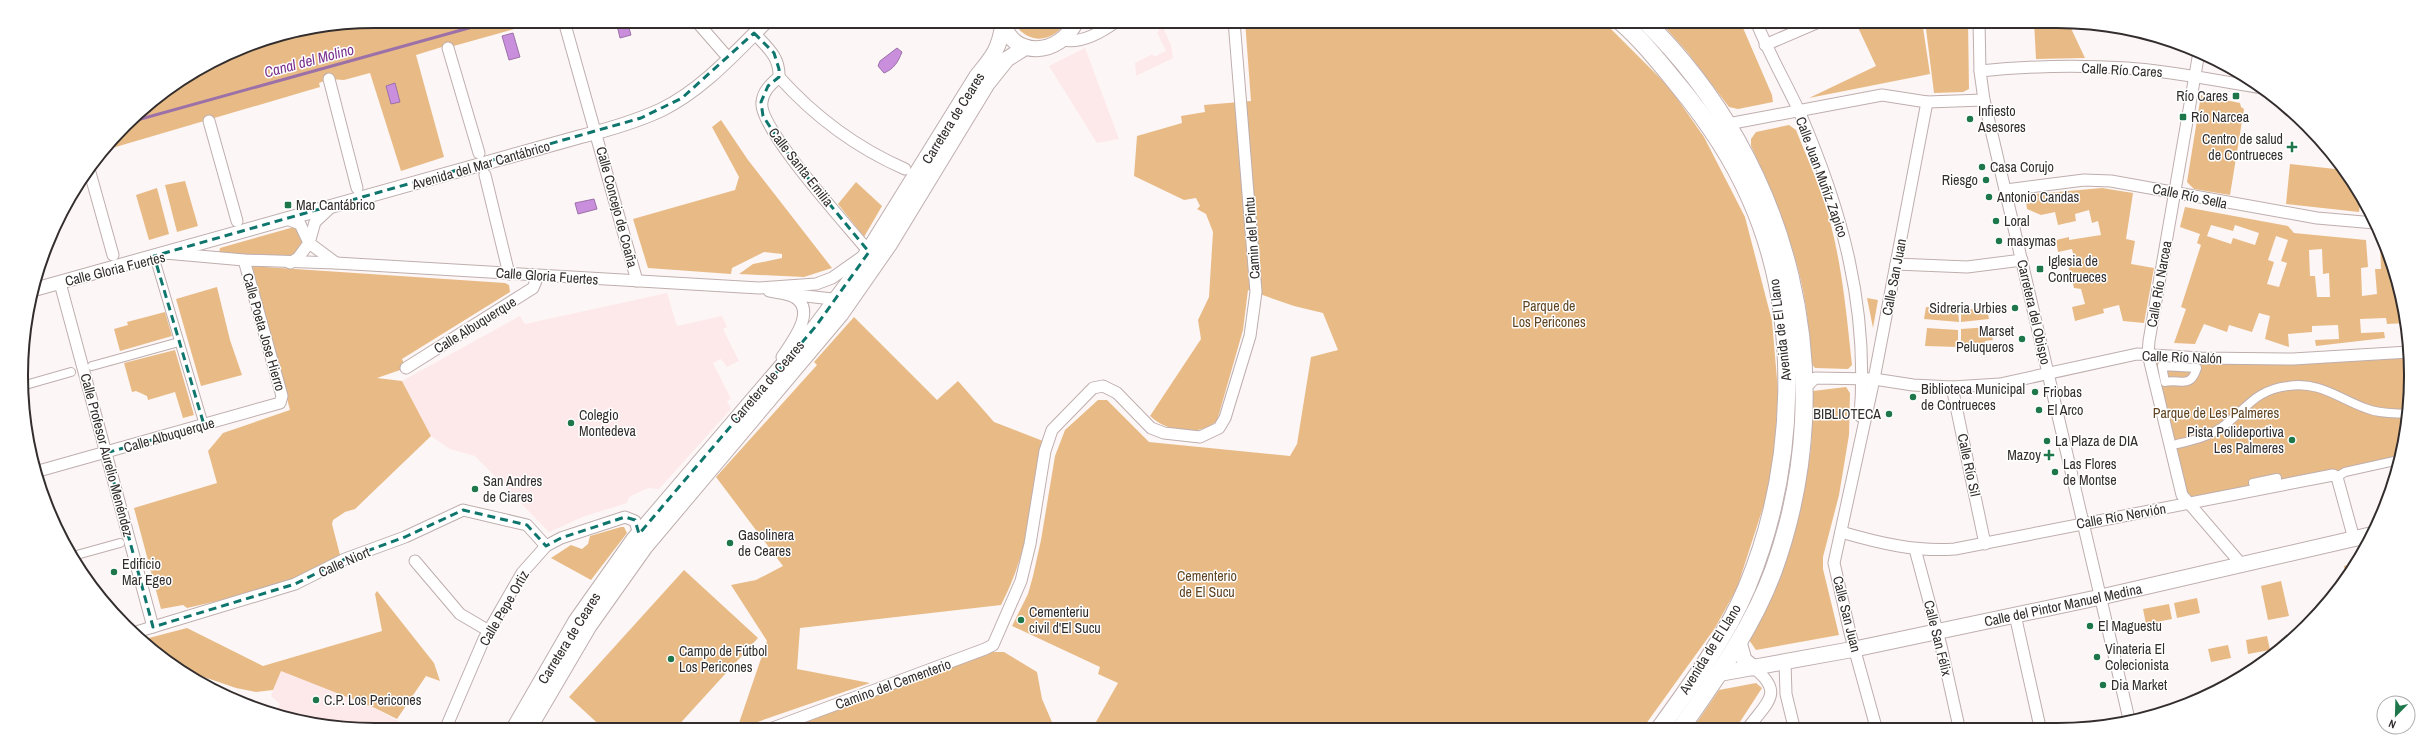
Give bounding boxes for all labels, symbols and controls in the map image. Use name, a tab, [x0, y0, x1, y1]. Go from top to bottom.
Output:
water label: Canal del Molino	[262, 38, 356, 83]
street label: Calle Río Cares	[2081, 59, 2163, 81]
street label: Carretera de Ceares	[918, 69, 988, 167]
place label: Río Cares	[2176, 87, 2228, 105]
marker: Río Cares	[2231, 91, 2241, 101]
place label: Infiesto Asesores	[1977, 102, 2026, 136]
place label: Río Narcea	[2191, 108, 2250, 126]
marker: Río Narcea	[2178, 112, 2188, 122]
street label: Calle Juan Muñíz Zapico	[1792, 114, 1852, 240]
marker: Infiesto Asesores	[1965, 114, 1975, 124]
street label: Calle Santa Emilia	[765, 124, 838, 210]
place label: Centro de salud de Contrueces	[2202, 130, 2283, 164]
street label: Avenida del Mar Cantábrico	[409, 137, 552, 194]
marker: Centro de salud de Contrueces	[2286, 141, 2298, 153]
street label: Calle Concejo de Coaña	[592, 145, 642, 270]
place label: Casa Corujo	[1990, 158, 2054, 176]
marker: Casa Corujo	[1977, 162, 1987, 172]
place label: Riesgo	[1942, 171, 1978, 189]
marker: Riesgo	[1981, 175, 1991, 185]
street label: Calle Río Sella	[2151, 179, 2230, 213]
place label: Antonio Candas	[1996, 188, 2080, 206]
marker: Antonio Candas	[1984, 192, 1994, 202]
place label: Mar Cantábrico	[296, 196, 375, 214]
street label: Camin del Pintu	[1240, 196, 1264, 280]
marker: Mar Cantábrico	[283, 200, 293, 210]
place label: Loral	[2004, 212, 2030, 230]
marker: Loral	[1991, 216, 2001, 226]
place label: masymas	[2007, 232, 2056, 250]
marker: masymas	[1994, 236, 2004, 246]
street label: Calle San Juan	[1878, 237, 1910, 317]
street label: Calle Río Narcea	[2143, 239, 2176, 329]
street label: Calle Gloria Fuertes	[63, 248, 167, 290]
place label: Iglesia de Contrueces	[2048, 252, 2107, 286]
street label: Carretera del Obispo	[2013, 258, 2055, 366]
street label: Calle Gloria Fuertes	[495, 263, 599, 289]
marker: Iglesia de Contrueces	[2035, 264, 2045, 274]
street label: Calle Poeta Jose Hierro	[239, 271, 289, 393]
street label: Avenida de El Llano	[1765, 278, 1795, 383]
street label: Calle Albuquerque	[430, 293, 520, 357]
park label: Parque de Los Pericones	[1512, 297, 1586, 331]
place label: Sidreria Urbies	[1929, 299, 2007, 317]
marker: Sidreria Urbies	[2010, 303, 2020, 313]
place label: Marset Peluqueros	[1956, 322, 2014, 356]
marker: Marset Peluqueros	[2017, 334, 2027, 344]
street label: Carretera de Ceares	[726, 336, 808, 427]
street label: Calle Río Nalón	[2142, 347, 2222, 367]
street label: Calle Profesor Aurelio Menéndez	[77, 371, 138, 539]
place label: Biblioteca Municipal de Contrueces	[1921, 380, 2025, 414]
place label: Friobas	[2043, 383, 2082, 401]
marker: Friobas	[2030, 387, 2040, 397]
marker: Biblioteca Municipal de Contrueces	[1908, 392, 1918, 402]
place label: El Arco	[2047, 401, 2083, 419]
park label: Parque de Les Palmeres	[2153, 404, 2279, 422]
place label: BIBLIOTECA	[1813, 405, 1881, 423]
marker: El Arco	[2034, 405, 2044, 415]
place label: Colegio Montedeva	[579, 406, 636, 440]
marker: BIBLIOTECA	[1884, 409, 1894, 419]
street label: Calle Albuquerque	[121, 413, 217, 457]
marker: Colegio Montedeva	[566, 418, 576, 428]
place label: Pista Polideportiva Les Palmeres	[2187, 423, 2285, 457]
street label: Calle Río Sil	[1954, 432, 1984, 498]
place label: La Plaza de DIA	[2055, 432, 2138, 450]
marker: Pista Polideportiva Les Palmeres	[2287, 435, 2297, 445]
marker: La Plaza de DIA	[2042, 436, 2052, 446]
place label: Mazoy	[2007, 446, 2041, 464]
marker: Mazoy	[2044, 450, 2054, 460]
place label: Las Flores de Montse	[2063, 455, 2117, 489]
marker: Las Flores de Montse	[2050, 467, 2060, 477]
place label: San Andres de Ciares	[483, 472, 543, 506]
marker: San Andres de Ciares	[470, 484, 480, 494]
street label: Calle Río Nervión	[2075, 499, 2167, 533]
place label: Gasolinera de Ceares	[738, 526, 795, 560]
marker: Gasolinera de Ceares	[725, 538, 735, 548]
street label: Calle Niort	[316, 543, 372, 581]
place label: Edificio Mar Egeo	[122, 555, 172, 589]
marker: Edificio Mar Egeo	[109, 567, 119, 577]
street label: Calle Pepe Ortiz	[475, 567, 533, 649]
park label: Cementerio de El Sucu	[1177, 567, 1237, 601]
street label: Calle San Juan	[1829, 574, 1865, 654]
street label: Calle del Pintor Manuel Medina	[1982, 579, 2144, 631]
street label: Carretera de Ceares	[534, 589, 604, 687]
street label: Calle San Félix	[1920, 598, 1956, 678]
street label: Avenida de El Llano	[1675, 601, 1745, 698]
place label: Cementeriu civil d'El Sucu	[1029, 603, 1101, 637]
marker: Cementeriu civil d'El Sucu	[1016, 615, 1026, 625]
place label: El Maguestu	[2098, 617, 2162, 635]
marker: El Maguestu	[2085, 621, 2095, 631]
place label: Vinateria El Colecionista	[2105, 640, 2169, 674]
place label: Campo de Fútbol Los Pericones	[679, 642, 767, 676]
marker: Vinateria El Colecionista	[2092, 652, 2102, 662]
marker: Campo de Fútbol Los Pericones	[666, 654, 676, 664]
street label: Camino del Cementerio	[833, 655, 953, 713]
place label: Dia Market	[2111, 676, 2167, 694]
marker: Dia Market	[2098, 680, 2108, 690]
place label: C.P. Los Pericones	[324, 691, 422, 709]
marker: C.P. Los Pericones	[311, 695, 321, 705]
north arrow	[2376, 695, 2416, 735]
text: N	[2386, 716, 2398, 732]

